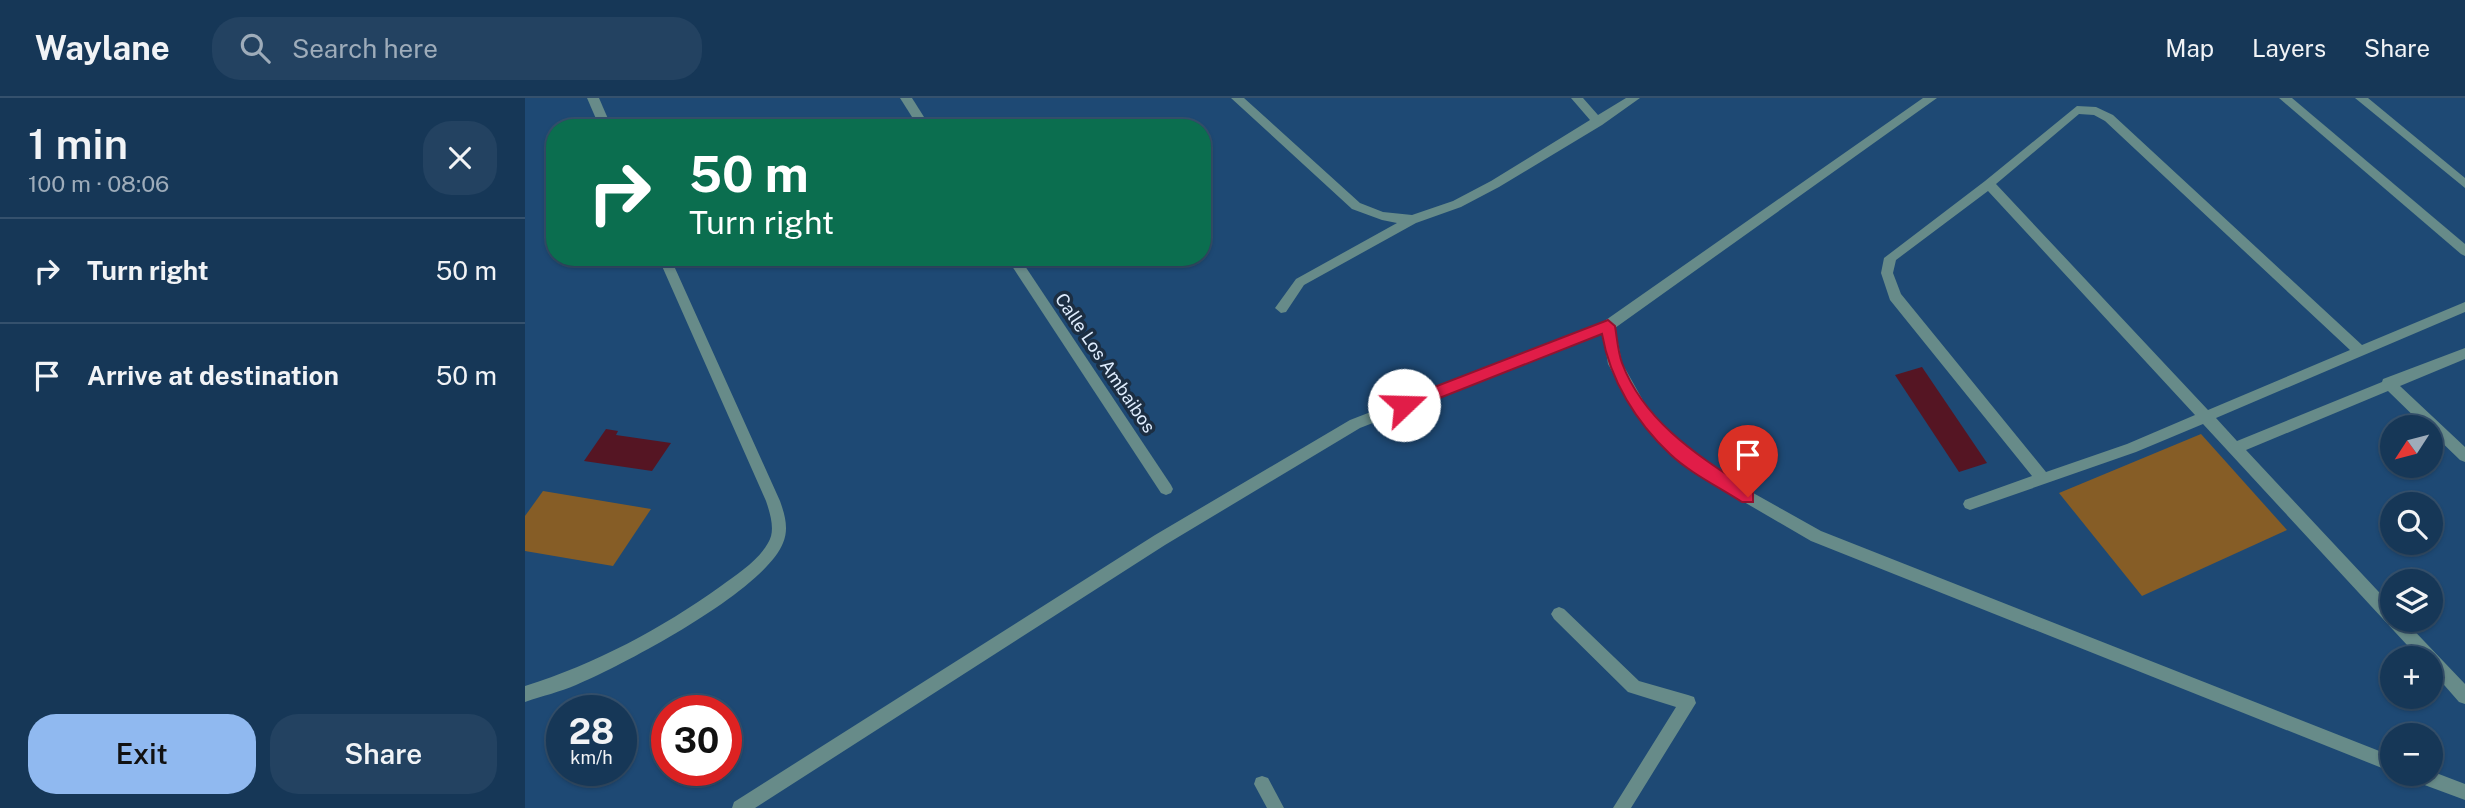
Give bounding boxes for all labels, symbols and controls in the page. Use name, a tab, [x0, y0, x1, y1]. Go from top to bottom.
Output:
search box	[212, 17, 702, 80]
text: Waylane	[35, 29, 170, 67]
icon: search	[236, 29, 274, 67]
text: Search here	[292, 33, 438, 64]
text: Map	[2165, 34, 2214, 62]
text: Layers	[2252, 34, 2326, 62]
text: Share	[2364, 34, 2430, 62]
text: 1 min	[28, 119, 128, 168]
button: close	[423, 121, 497, 195]
text: 50 m	[689, 145, 809, 203]
icon: right	[574, 147, 665, 238]
text: 100 m · 08:06	[28, 170, 169, 197]
text: Turn right	[689, 204, 834, 241]
icon: right	[28, 252, 66, 290]
text: Turn right	[87, 255, 209, 286]
text: 50 m	[436, 255, 497, 286]
street label: Calle Los Ambaibos	[1051, 289, 1160, 437]
icon: arrive	[28, 357, 66, 395]
text: Arrive at destination	[87, 360, 339, 391]
text: 50 m	[436, 360, 497, 391]
position arrow	[1367, 368, 1441, 442]
north arrow	[2380, 415, 2443, 478]
map controls	[2380, 415, 2443, 786]
pin	[1718, 425, 1778, 497]
icon: arrive	[1729, 436, 1767, 474]
button: search	[2380, 492, 2443, 555]
button: layers	[2380, 569, 2443, 632]
button: +	[2380, 646, 2443, 709]
speed limit sign: 30	[651, 695, 742, 786]
text: 28	[569, 711, 614, 752]
button: Exit	[28, 714, 256, 794]
button: Share	[270, 714, 497, 794]
button: −	[2380, 723, 2443, 786]
text: km/h	[570, 747, 613, 768]

